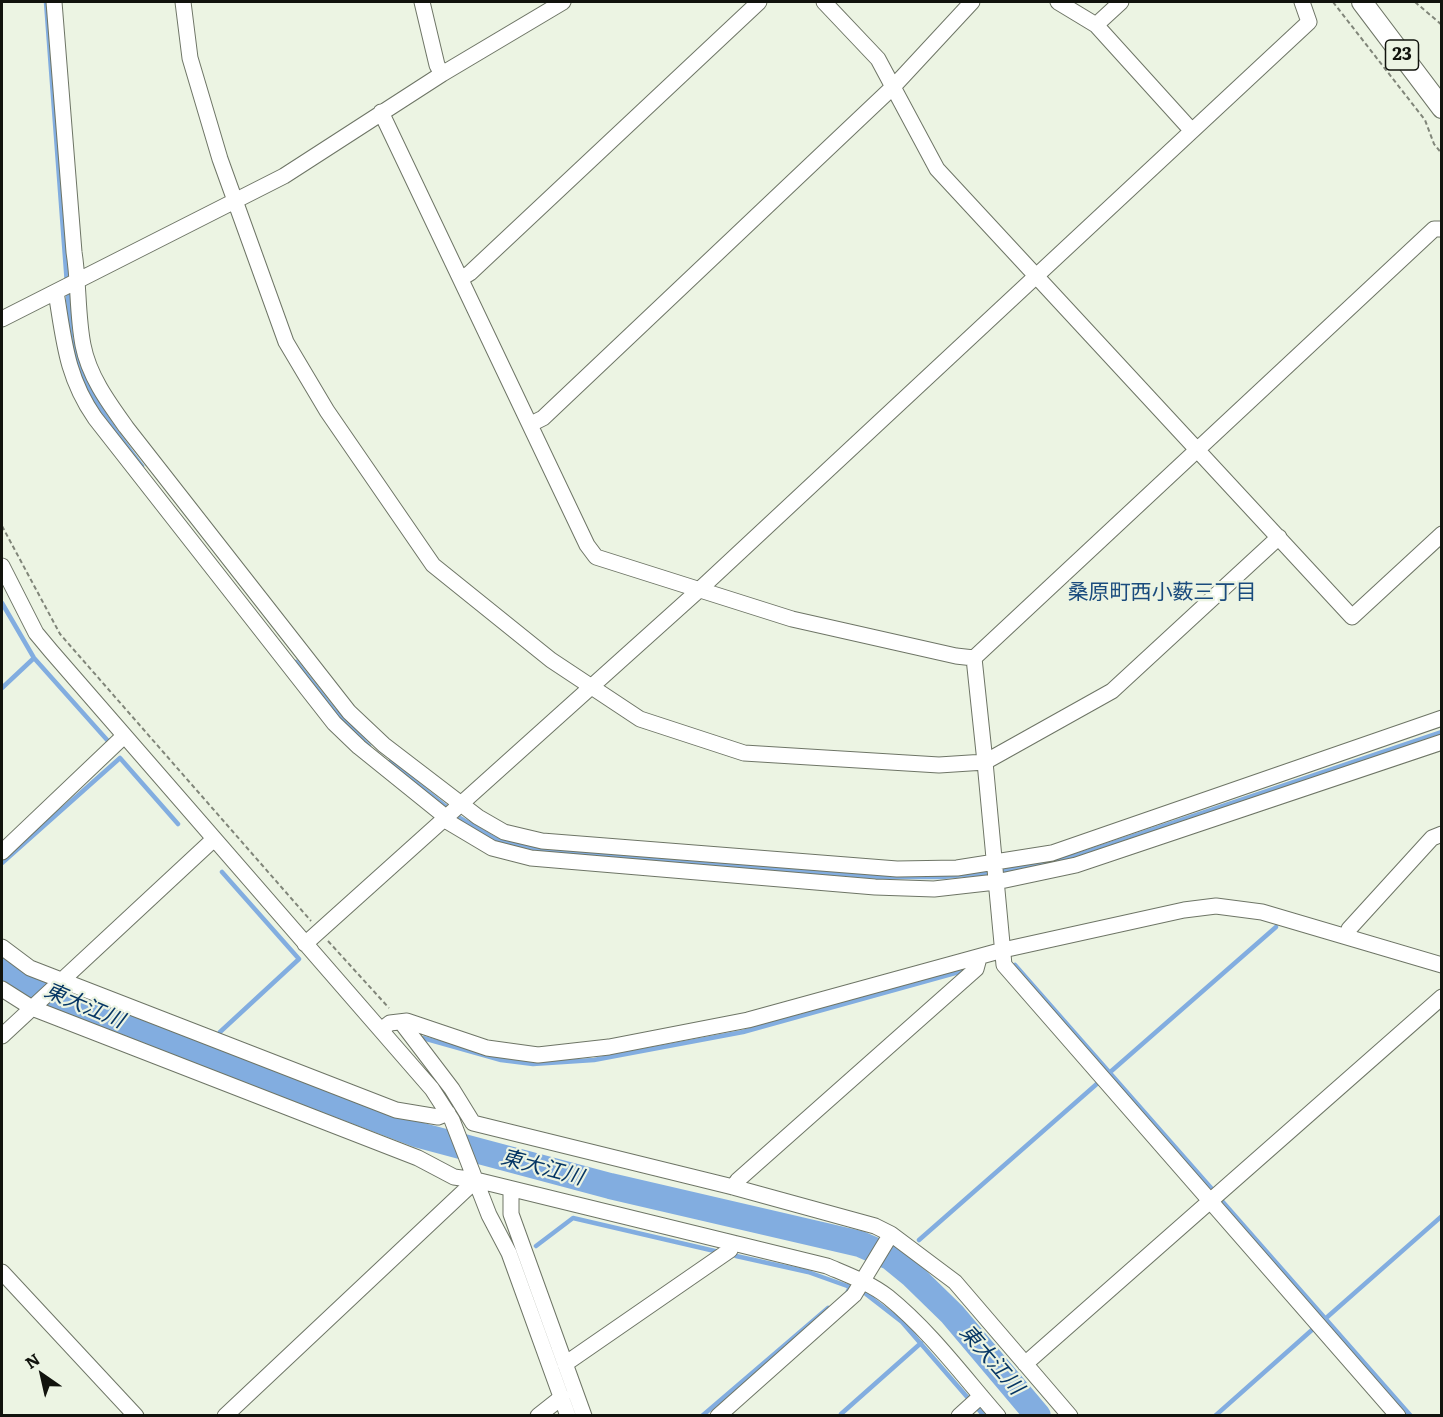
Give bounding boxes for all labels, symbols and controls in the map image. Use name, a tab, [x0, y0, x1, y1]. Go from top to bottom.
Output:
road number: 23	[1386, 40, 1418, 70]
district label: 桑原町西小薮三丁目	[1068, 580, 1256, 606]
water label: 東大江川	[40, 978, 128, 1034]
water label: 東大江川	[498, 1145, 586, 1191]
water label: 東大江川	[954, 1320, 1028, 1400]
north arrow	[12, 1345, 72, 1405]
text: N	[20, 1346, 44, 1374]

